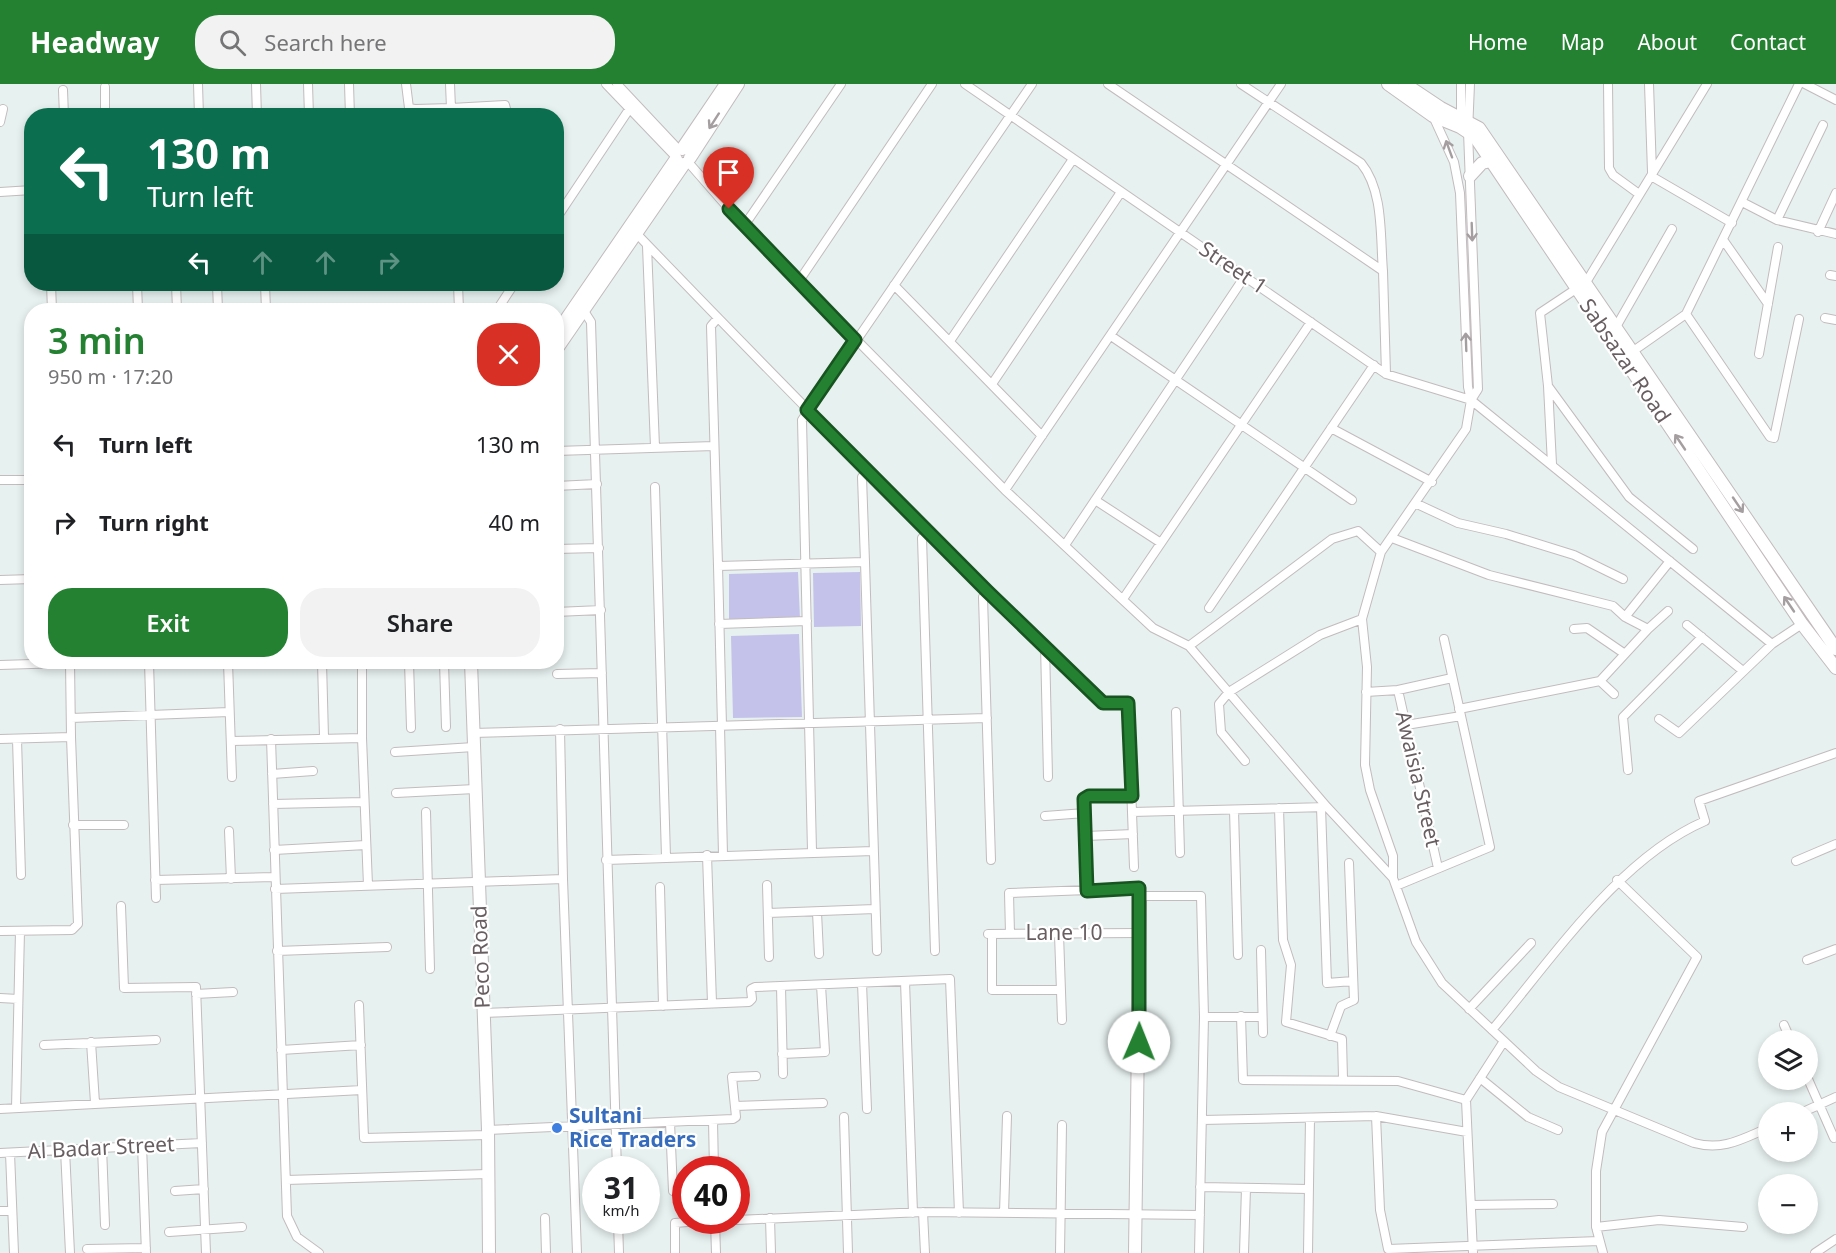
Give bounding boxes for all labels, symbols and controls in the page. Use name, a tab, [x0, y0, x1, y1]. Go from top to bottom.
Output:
search box	[195, 15, 615, 69]
text: Headway	[30, 23, 159, 61]
icon: search	[216, 26, 249, 59]
text: Search here	[264, 27, 387, 57]
text: Home	[1468, 28, 1528, 56]
text: Map	[1561, 28, 1604, 56]
text: About	[1637, 28, 1697, 56]
text: Contact	[1730, 28, 1806, 56]
one-way arrow	[708, 112, 720, 129]
text: 130 m	[147, 124, 271, 181]
icon: left	[48, 132, 126, 210]
one-way arrow	[1442, 140, 1453, 159]
pin	[703, 147, 754, 209]
icon: arrive	[712, 156, 745, 189]
text: Turn left	[147, 178, 253, 215]
one-way arrow	[1466, 222, 1477, 241]
street label: Street 1	[1194, 234, 1273, 300]
icon: left	[183, 246, 216, 279]
icon: ahead	[246, 246, 279, 279]
icon: ahead	[309, 246, 342, 279]
icon: right	[372, 246, 405, 279]
street label: Sabsazar Road	[1574, 293, 1678, 428]
text: 3 min	[48, 316, 146, 365]
button: close	[477, 323, 540, 386]
one-way arrow	[1460, 333, 1472, 353]
text: 950 m · 17:20	[48, 363, 173, 390]
icon: left	[48, 428, 81, 461]
text: Turn left	[99, 429, 193, 459]
text: 130 m	[476, 429, 540, 459]
one-way arrow	[1673, 434, 1686, 451]
one-way arrow	[1732, 496, 1744, 513]
icon: right	[48, 506, 81, 539]
text: Turn right	[99, 507, 209, 537]
text: 40 m	[489, 507, 540, 537]
button: Exit	[48, 588, 288, 657]
button: Share	[300, 588, 540, 657]
one-way arrow	[1783, 596, 1795, 612]
street label: Awaisia Street	[1390, 708, 1448, 850]
street label: Peco Road	[464, 905, 496, 1009]
street label: Lane 10	[1025, 918, 1103, 946]
position arrow	[1107, 1010, 1171, 1074]
map controls	[1758, 1030, 1818, 1234]
button: layers	[1758, 1030, 1818, 1090]
place label: Sultani Rice Traders	[569, 1101, 696, 1153]
button: +	[1758, 1102, 1818, 1162]
marker: Sultani Rice Traders	[550, 1121, 564, 1135]
street label: Al Badar Street	[27, 1129, 176, 1165]
speed limit sign: 40	[672, 1156, 750, 1234]
text: 31	[604, 1167, 638, 1208]
button: −	[1758, 1174, 1818, 1234]
text: km/h	[603, 1200, 639, 1220]

